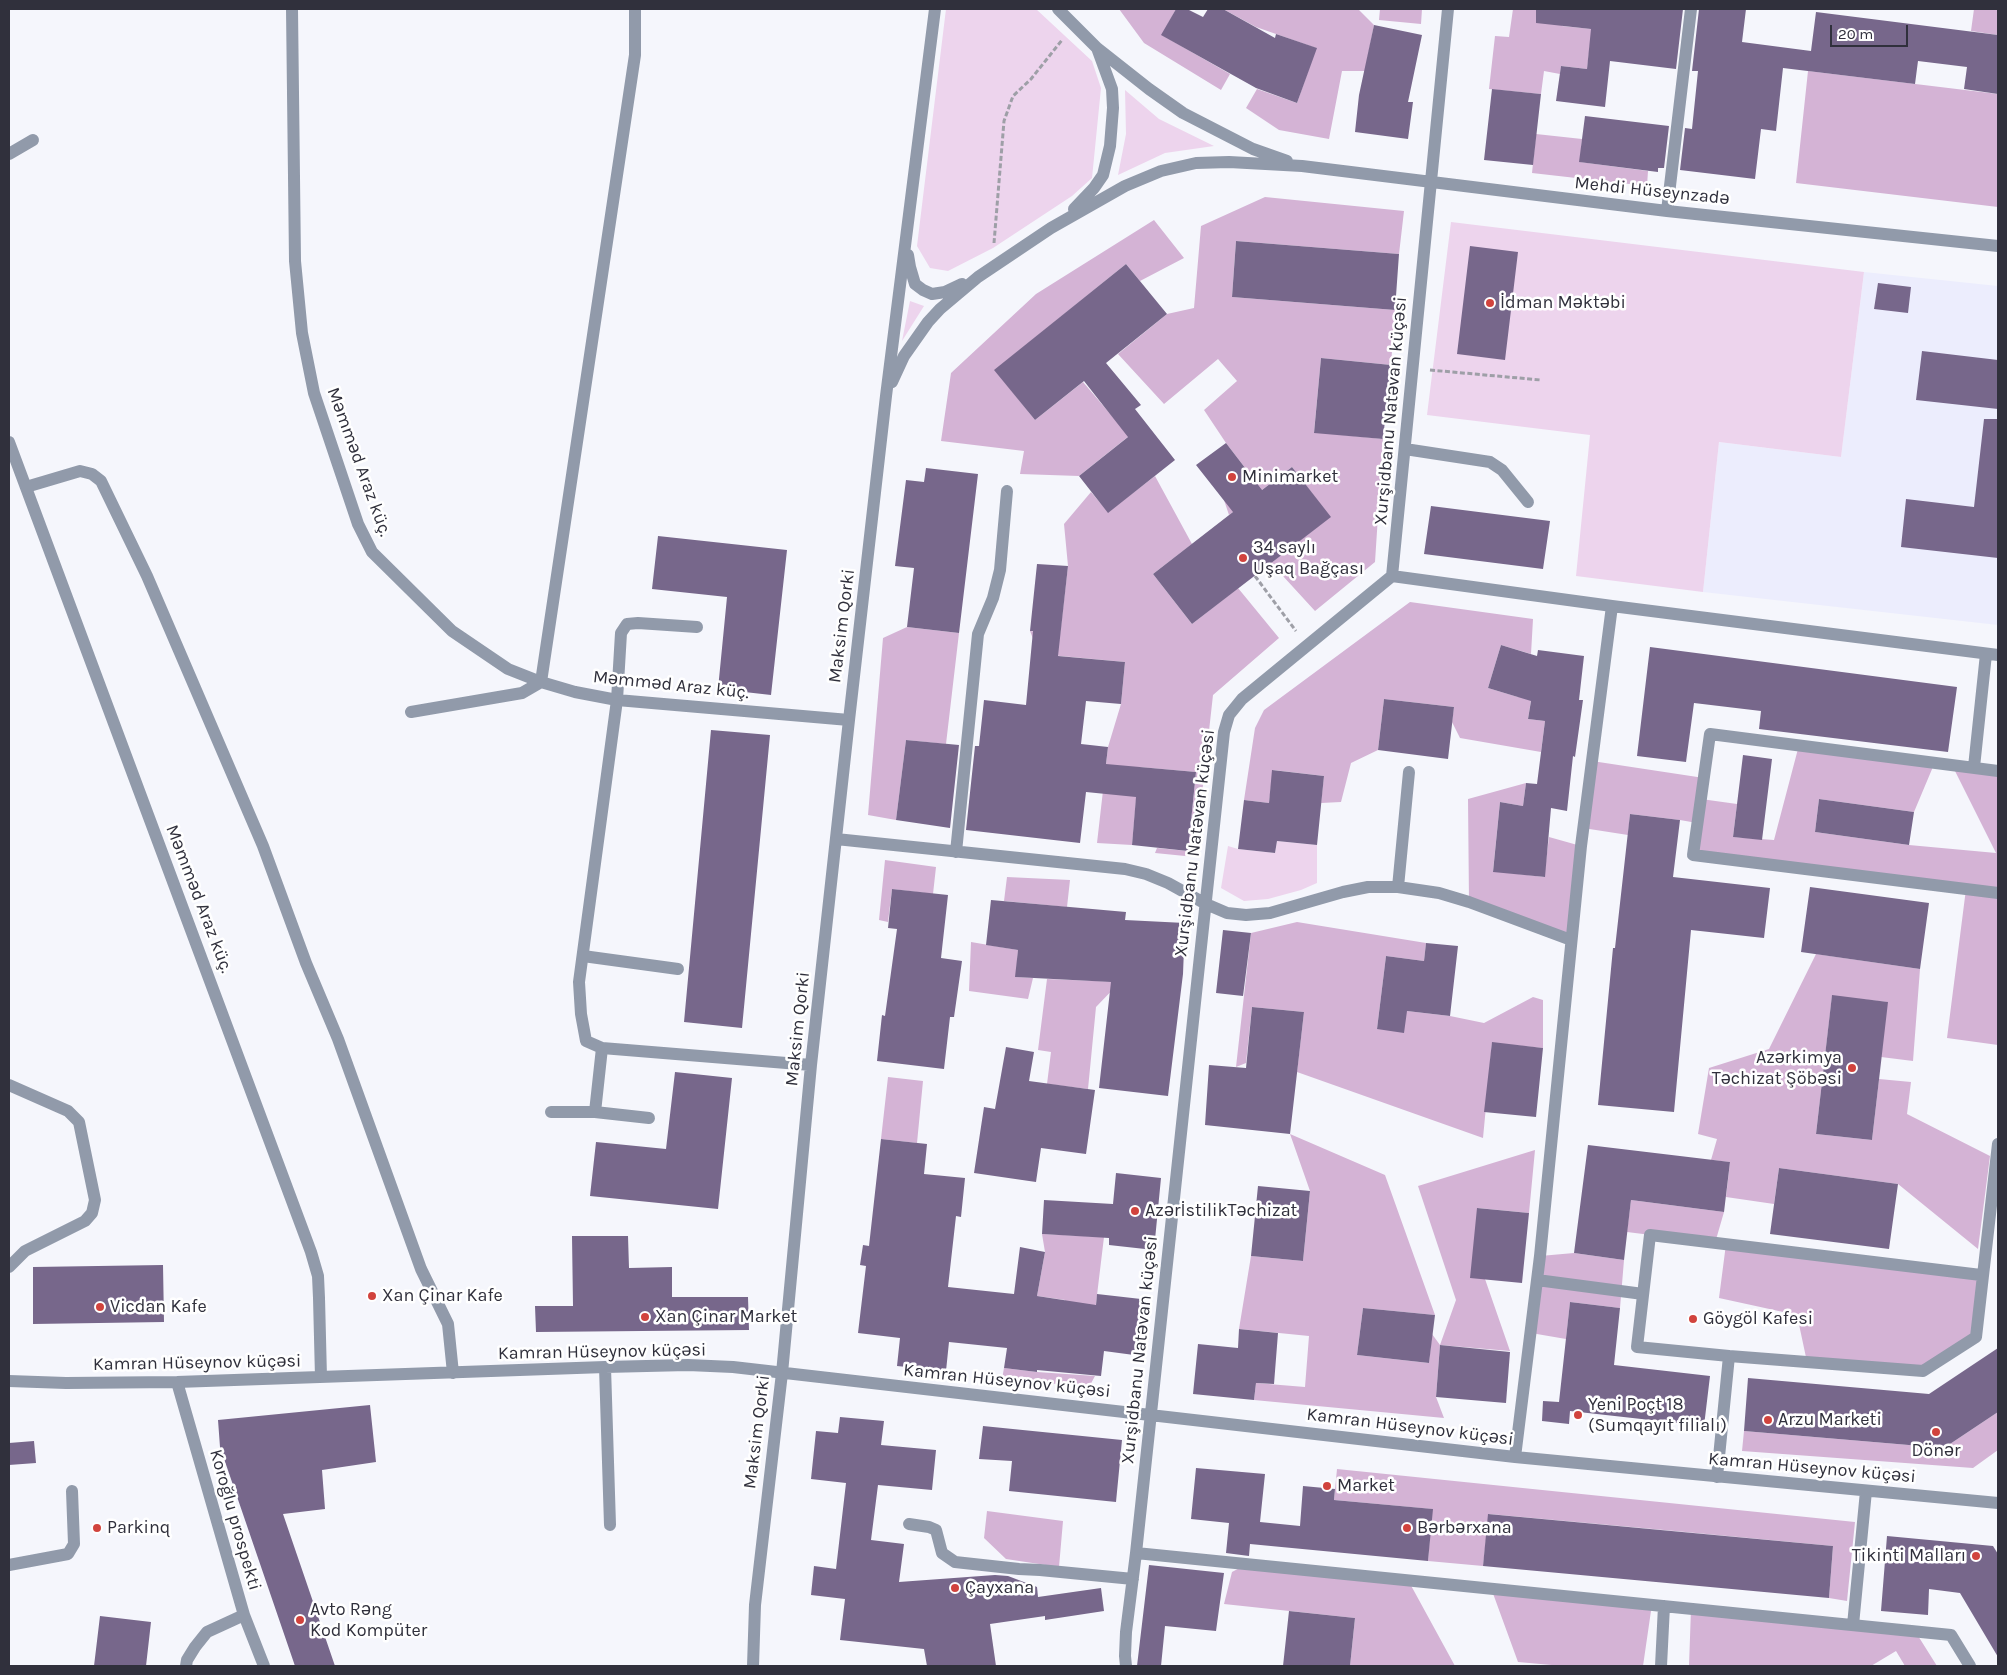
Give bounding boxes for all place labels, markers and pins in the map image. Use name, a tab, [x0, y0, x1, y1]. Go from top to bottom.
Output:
place label: İdman Məktəbi	[1500, 292, 1626, 314]
marker: İdman Məktəbi	[1484, 297, 1496, 309]
place label: Minimarket	[1242, 466, 1338, 488]
marker: Minimarket	[1226, 471, 1238, 483]
place label: 34 saylı Uşaq Bağçası	[1253, 537, 1364, 580]
marker: 34 saylı Uşaq Bağçası	[1237, 552, 1249, 564]
place label: Azərkimya Təchizat Şöbəsi	[1712, 1047, 1842, 1090]
marker: Azərkimya Təchizat Şöbəsi	[1846, 1062, 1858, 1074]
place label: AzərİstilikTəchizat	[1145, 1200, 1297, 1222]
marker: AzərİstilikTəchizat	[1129, 1205, 1141, 1217]
place label: Xan Çinar Kafe	[382, 1285, 503, 1307]
marker: Xan Çinar Kafe	[366, 1290, 378, 1302]
place label: Vicdan Kafe	[110, 1296, 207, 1318]
marker: Vicdan Kafe	[94, 1301, 106, 1313]
place label: Xan Çinar Market	[655, 1306, 797, 1328]
place label: Göygöl Kafesi	[1703, 1308, 1813, 1330]
marker: Xan Çinar Market	[639, 1311, 651, 1323]
marker: Göygöl Kafesi	[1687, 1313, 1699, 1325]
place label: Yeni Poçt 18 (Sumqayıt filialı)	[1588, 1394, 1727, 1436]
marker: Yeni Poçt 18 (Sumqayıt filialı)	[1572, 1409, 1584, 1421]
place label: Arzu Marketi	[1778, 1409, 1882, 1431]
marker: Arzu Marketi	[1762, 1414, 1774, 1426]
marker: Dönər	[1930, 1426, 1942, 1438]
place label: Dönər	[1911, 1440, 1961, 1462]
place label: Market	[1337, 1475, 1395, 1497]
marker: Market	[1321, 1480, 1333, 1492]
place label: Parkinq	[107, 1517, 170, 1539]
place label: Bərbərxana	[1417, 1517, 1512, 1539]
marker: Parkinq	[91, 1522, 103, 1534]
marker: Bərbərxana	[1401, 1522, 1413, 1534]
place label: Tikinti Malları	[1852, 1545, 1966, 1567]
marker: Tikinti Malları	[1970, 1550, 1982, 1562]
place label: Çayxana	[965, 1577, 1034, 1599]
marker: Çayxana	[949, 1582, 961, 1594]
place label: Avto Rəng Kod Kompüter	[310, 1599, 427, 1642]
marker: Avto Rəng Kod Kompüter	[294, 1614, 306, 1626]

